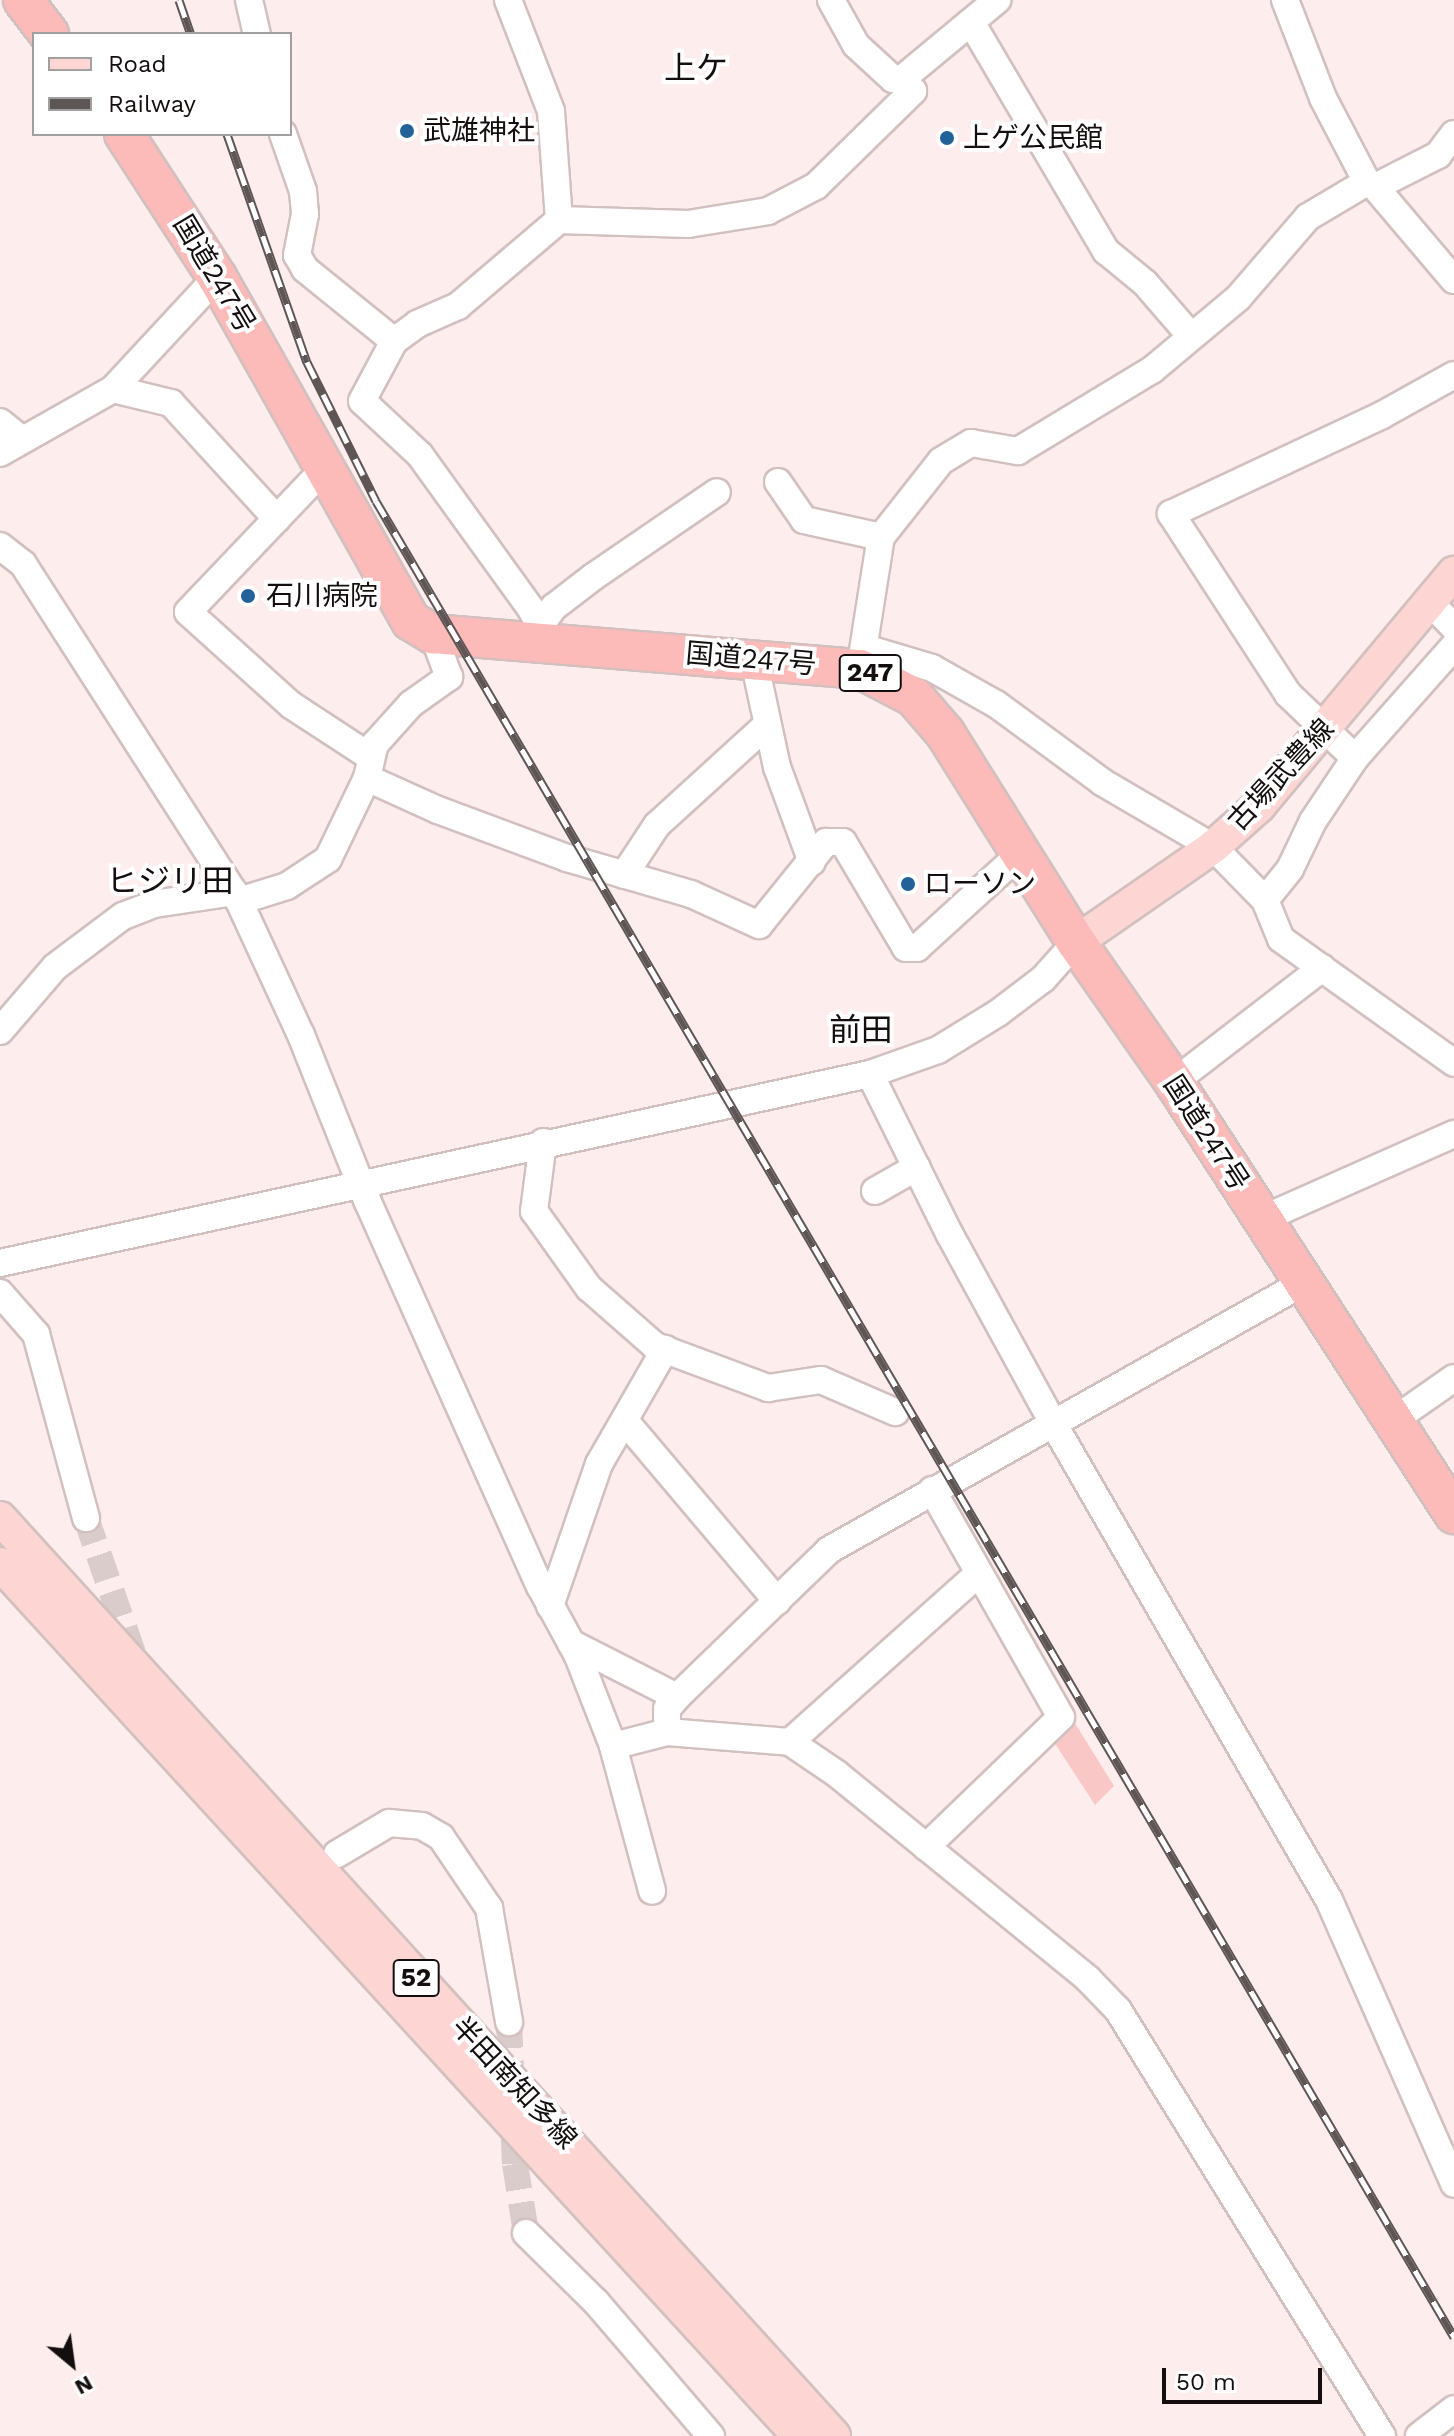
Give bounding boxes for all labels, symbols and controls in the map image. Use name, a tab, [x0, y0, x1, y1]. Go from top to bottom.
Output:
legend	[32, 32, 292, 136]
district label: 上ケ	[664, 49, 728, 87]
text: Road	[108, 50, 167, 78]
text: Railway	[108, 90, 196, 118]
place label: 武雄神社	[423, 114, 535, 148]
place label: 上ゲ公民館	[963, 121, 1103, 155]
marker: 武雄神社	[398, 122, 416, 140]
marker: 上ゲ公民館	[938, 129, 956, 147]
street label: 国道247号	[166, 209, 262, 339]
place label: 石川病院	[266, 579, 378, 613]
marker: 石川病院	[237, 585, 259, 607]
street label: 国道247号	[684, 637, 818, 681]
road number: 247	[838, 651, 902, 695]
street label: 古場武豊線	[1221, 712, 1341, 838]
district label: ヒジリ田	[106, 862, 234, 900]
place label: ローソン	[924, 867, 1036, 901]
marker: ローソン	[899, 875, 917, 893]
district label: 前田	[829, 1011, 893, 1049]
street label: 国道247号	[1156, 1069, 1256, 1197]
road number: 52	[392, 1956, 440, 2000]
street label: 半田南知多線	[444, 2010, 584, 2156]
north arrow	[32, 2324, 112, 2404]
scale bar	[1166, 2352, 1326, 2402]
text: 50 m	[1176, 2368, 1236, 2396]
text: N	[71, 2371, 97, 2400]

